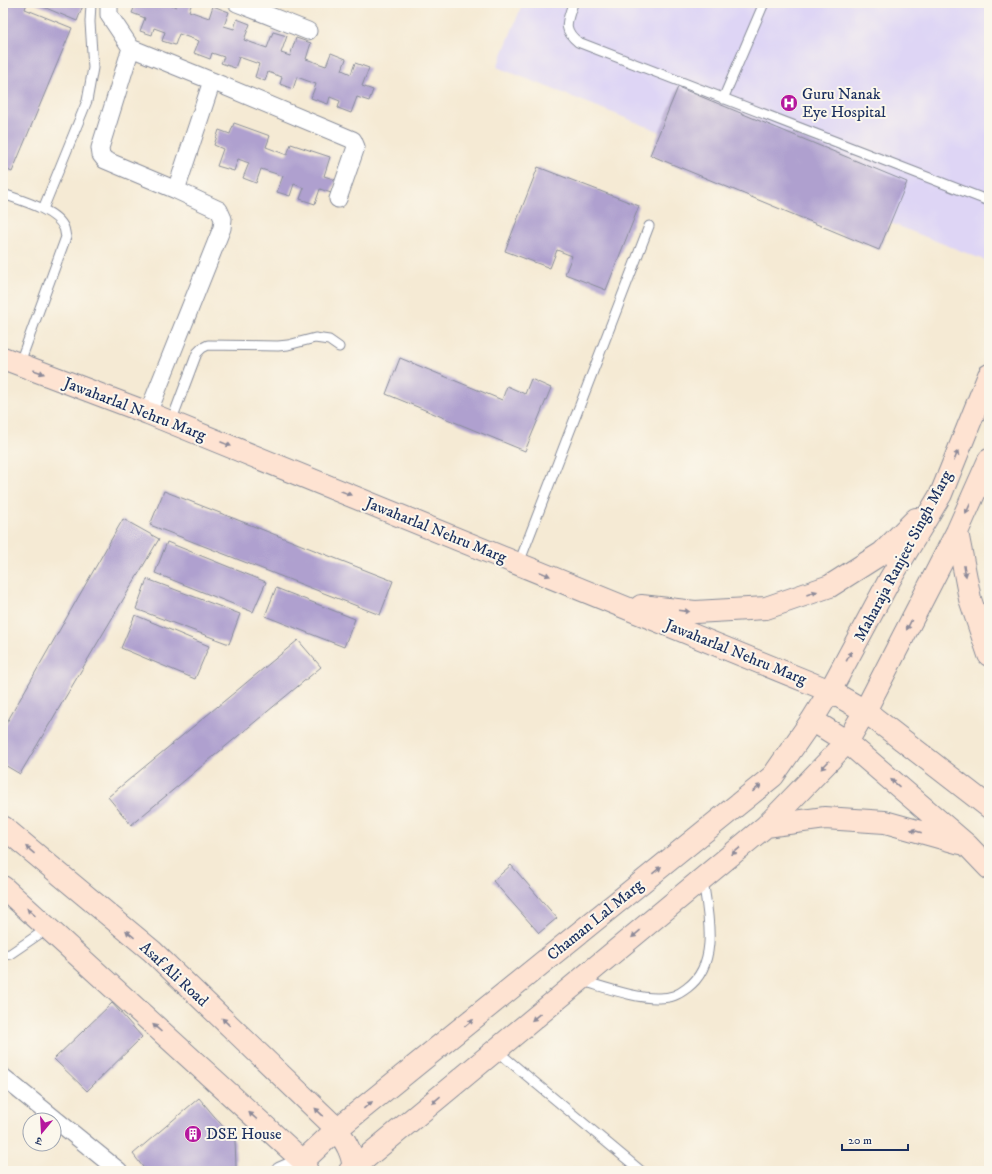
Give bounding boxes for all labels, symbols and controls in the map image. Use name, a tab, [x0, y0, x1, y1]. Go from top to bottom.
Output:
place label: Guru Nanak Eye Hospital	[802, 84, 886, 122]
hospital icon: Guru Nanak Eye Hospital	[779, 93, 799, 113]
one-way arrow	[34, 370, 46, 376]
street label: Jawaharlal Nehru Marg	[59, 372, 209, 445]
one-way arrow	[220, 442, 232, 448]
one-way arrow	[954, 449, 960, 461]
street label: Maharaja Ranjeet Singh Marg	[849, 467, 957, 645]
one-way arrow	[341, 491, 353, 497]
street label: Jawaharlal Nehru Marg	[360, 492, 510, 568]
one-way arrow	[965, 503, 971, 514]
one-way arrow	[962, 565, 968, 577]
one-way arrow	[539, 571, 551, 577]
one-way arrow	[806, 589, 818, 595]
one-way arrow	[678, 608, 690, 614]
street label: Jawaharlal Nehru Marg	[660, 614, 810, 690]
one-way arrow	[906, 619, 913, 631]
one-way arrow	[846, 651, 852, 662]
one-way arrow	[821, 760, 830, 769]
one-way arrow	[890, 779, 901, 788]
one-way arrow	[752, 784, 763, 793]
one-way arrow	[910, 827, 923, 833]
one-way arrow	[25, 846, 36, 855]
one-way arrow	[731, 846, 741, 855]
one-way arrow	[651, 866, 662, 875]
street label: Chaman Lal Marg	[543, 875, 647, 965]
one-way arrow	[26, 908, 35, 917]
one-way arrow	[125, 929, 136, 938]
one-way arrow	[631, 930, 641, 938]
street label: Asaf Ali Road	[136, 937, 212, 1011]
one-way arrow	[531, 1013, 541, 1022]
one-way arrow	[221, 1018, 230, 1027]
one-way arrow	[463, 1019, 474, 1027]
one-way arrow	[153, 1024, 162, 1033]
one-way arrow	[431, 1096, 442, 1105]
one-way arrow	[362, 1100, 373, 1109]
one-way arrow	[314, 1107, 324, 1117]
north arrow	[22, 1112, 62, 1152]
one-way arrow	[249, 1112, 258, 1121]
building icon: DSE House	[183, 1124, 203, 1144]
place label: DSE House	[206, 1124, 282, 1144]
scale bar	[842, 1126, 908, 1152]
text: उ	[33, 1133, 45, 1148]
text: 20 m	[848, 1133, 872, 1148]

